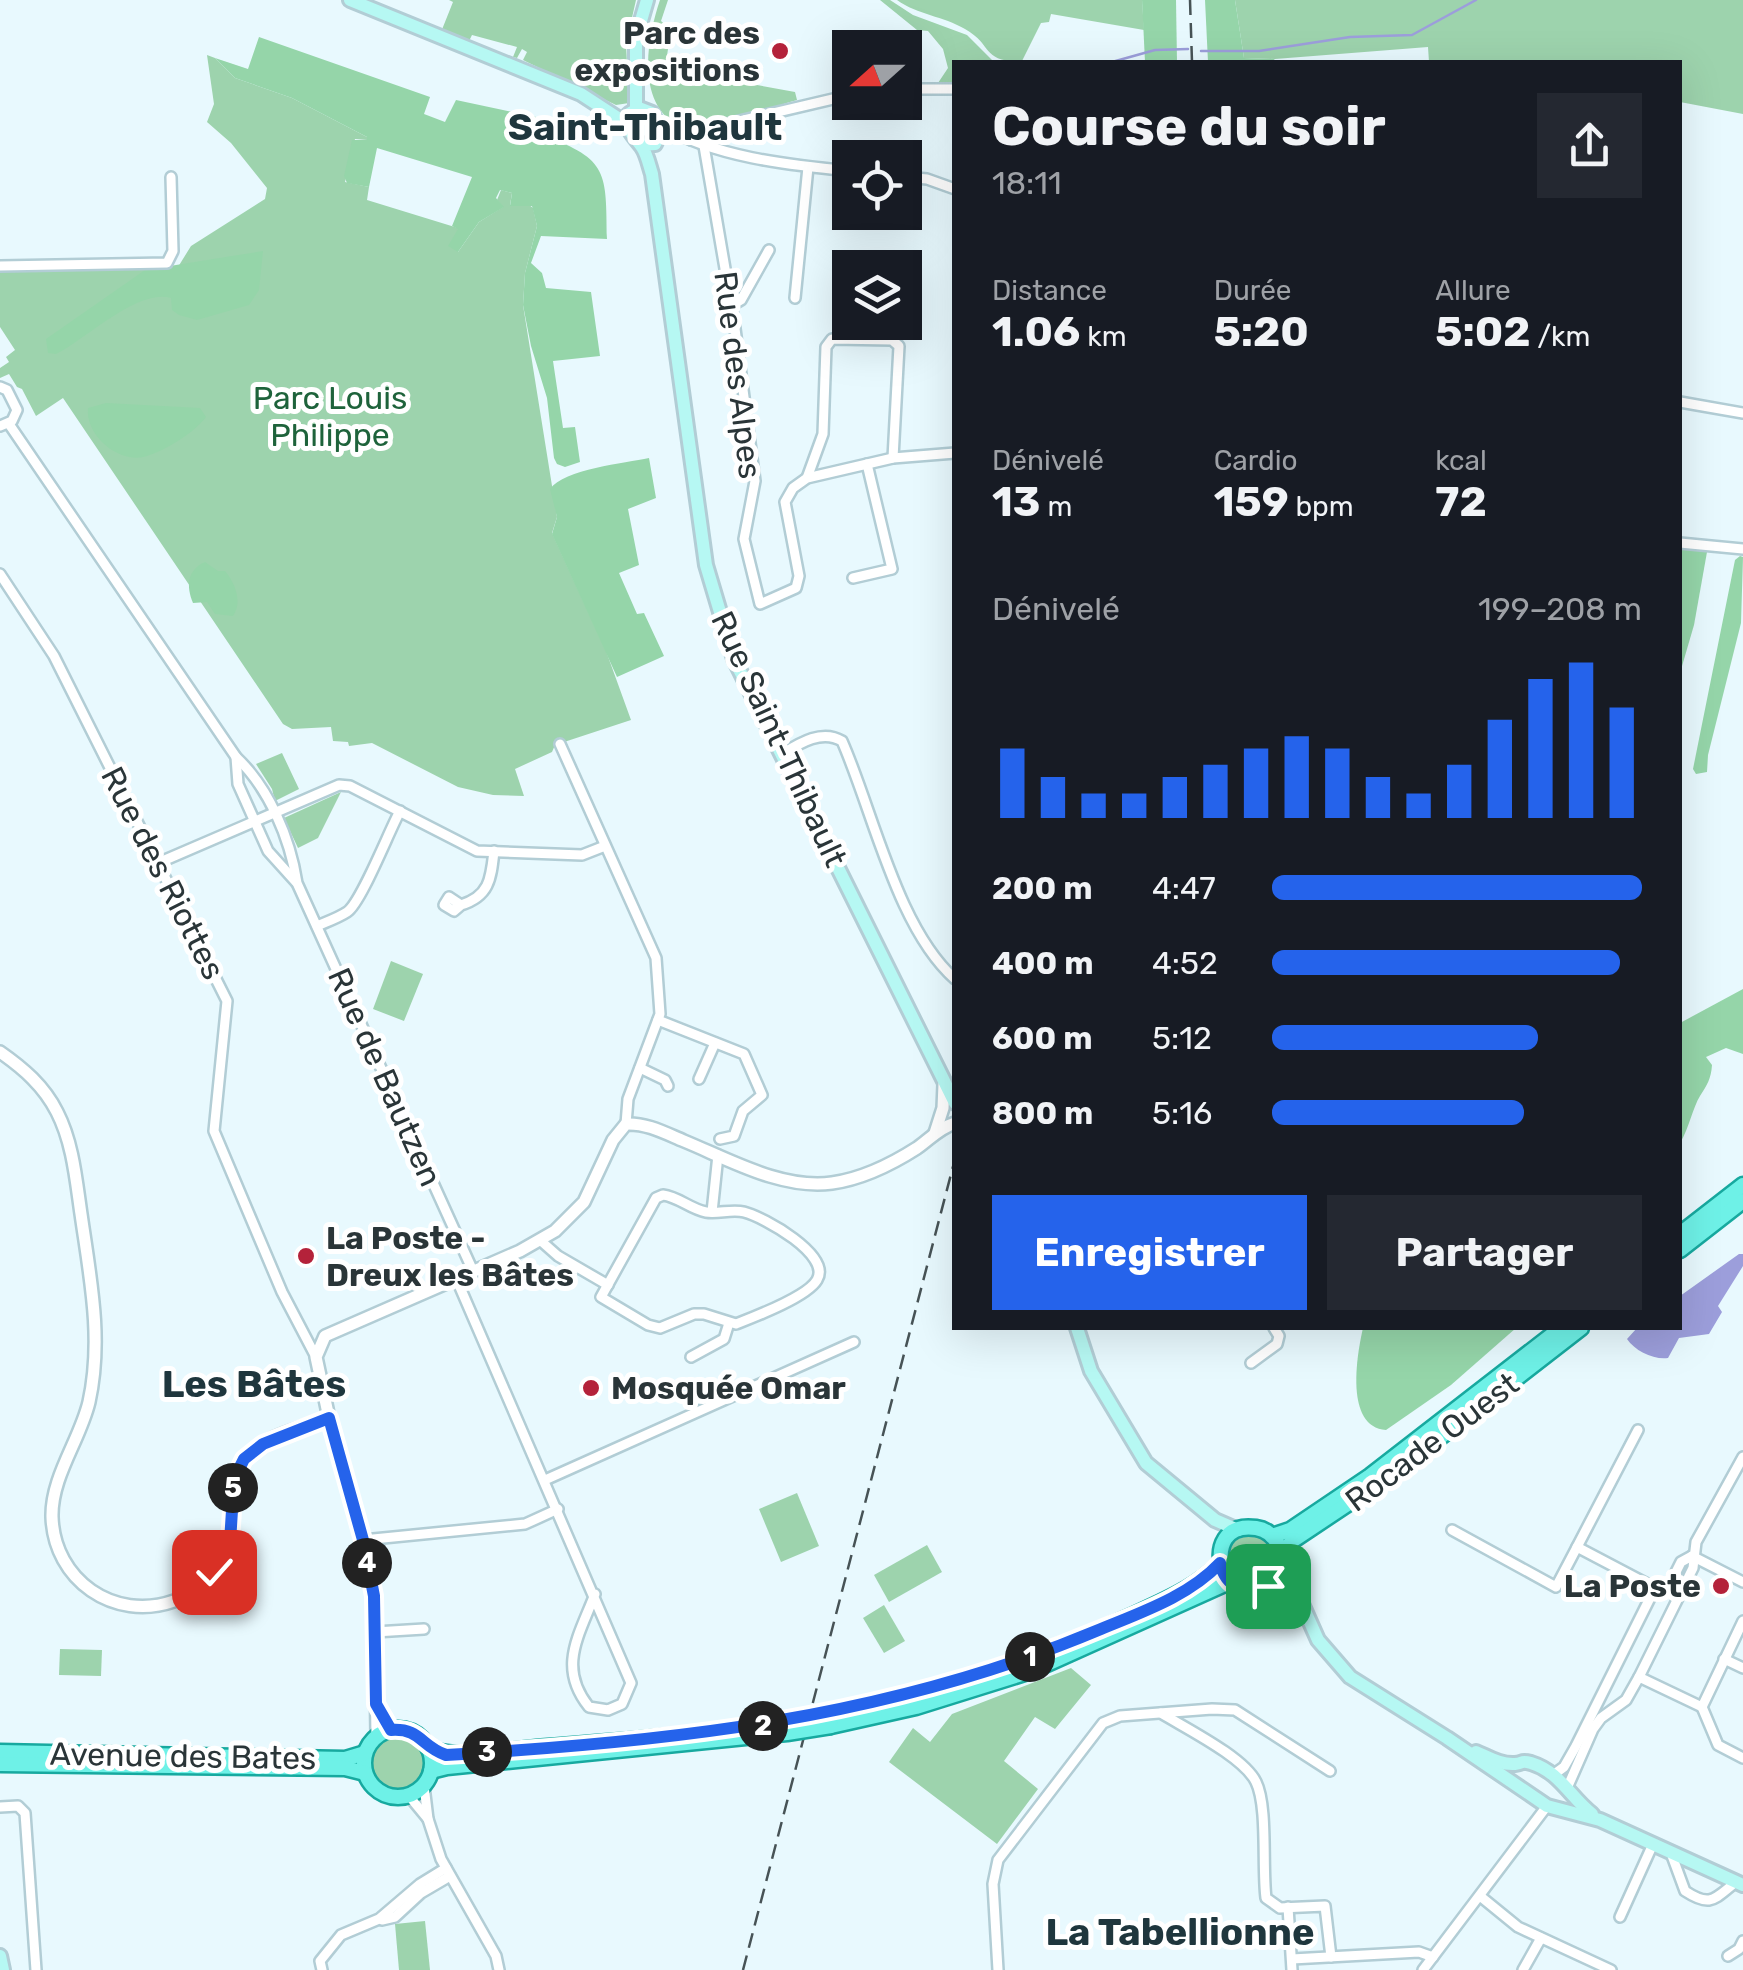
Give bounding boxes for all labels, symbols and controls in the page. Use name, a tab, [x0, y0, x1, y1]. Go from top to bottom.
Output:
place label: Parc des expositions	[574, 14, 760, 89]
north arrow	[832, 30, 922, 120]
map controls	[832, 30, 922, 340]
marker: Parc des expositions	[769, 40, 791, 62]
button: share	[1537, 93, 1642, 198]
text: Course du soir	[992, 94, 1386, 159]
district label: Saint-Thibault	[508, 104, 782, 150]
button: locate	[832, 140, 922, 230]
text: 18:11	[992, 164, 1062, 202]
button: layers	[832, 250, 922, 340]
street label: Rue des Alpes	[706, 269, 770, 481]
text: Distance	[992, 274, 1107, 307]
text: Durée	[1214, 274, 1292, 307]
text: Allure	[1435, 274, 1511, 307]
text: 1.06	[992, 307, 1080, 357]
text: 5:20	[1214, 307, 1309, 357]
text: 5:02	[1435, 307, 1531, 357]
text: km	[1080, 320, 1127, 353]
text: /km	[1531, 320, 1590, 353]
park label: Parc Louis Philippe	[253, 379, 407, 454]
text: Dénivelé	[992, 444, 1104, 477]
text: Cardio	[1214, 444, 1298, 477]
text: kcal	[1435, 444, 1487, 477]
text: 13	[992, 477, 1041, 527]
text: 159	[1214, 477, 1289, 527]
text: 72	[1435, 477, 1487, 527]
text: m	[1041, 490, 1072, 523]
text: bpm	[1289, 490, 1354, 523]
text: Dénivelé	[992, 590, 1120, 628]
text: 199–208 m	[1478, 590, 1642, 628]
street label: Rue Saint-Thibault	[703, 605, 855, 873]
street label: Rue des Riottes	[93, 760, 233, 986]
text: 200 m	[992, 869, 1092, 907]
text: 4:47	[1152, 869, 1216, 907]
text: 400 m	[992, 944, 1094, 982]
text: 4:52	[1152, 944, 1218, 982]
street label: Rue de Bautzen	[320, 962, 450, 1192]
text: 600 m	[992, 1019, 1092, 1057]
text: 5:12	[1152, 1019, 1212, 1057]
text: 800 m	[992, 1094, 1093, 1132]
text: 5:16	[1152, 1094, 1212, 1132]
button: Enregistrer	[992, 1195, 1307, 1310]
button: Partager	[1327, 1195, 1642, 1310]
place label: La Poste - Dreux les Bâtes	[326, 1219, 574, 1294]
marker: La Poste - Dreux les Bâtes	[295, 1245, 317, 1267]
district label: Les Bâtes	[162, 1361, 346, 1407]
street label: Rocade Ouest	[1338, 1365, 1526, 1519]
place label: Mosquée Omar	[611, 1369, 846, 1407]
marker: Mosquée Omar	[580, 1377, 602, 1399]
pin: 5	[208, 1463, 258, 1513]
text: 5	[224, 1471, 242, 1504]
pin	[172, 1530, 257, 1615]
pin: 4	[342, 1538, 392, 1588]
pin	[1226, 1544, 1311, 1629]
icon: check	[187, 1545, 242, 1600]
text: 4	[357, 1546, 377, 1579]
icon: arrive	[1241, 1559, 1296, 1614]
place label: La Poste	[1564, 1567, 1701, 1605]
marker: La Poste	[1710, 1575, 1732, 1597]
pin: 1	[1005, 1632, 1055, 1682]
text: 1	[1023, 1640, 1037, 1673]
pin: 2	[738, 1701, 788, 1751]
text: 2	[754, 1709, 772, 1742]
pin: 3	[462, 1727, 512, 1777]
street label: Avenue des Bates	[49, 1735, 317, 1777]
text: 3	[478, 1735, 496, 1768]
district label: La Tabellionne	[1045, 1909, 1315, 1955]

